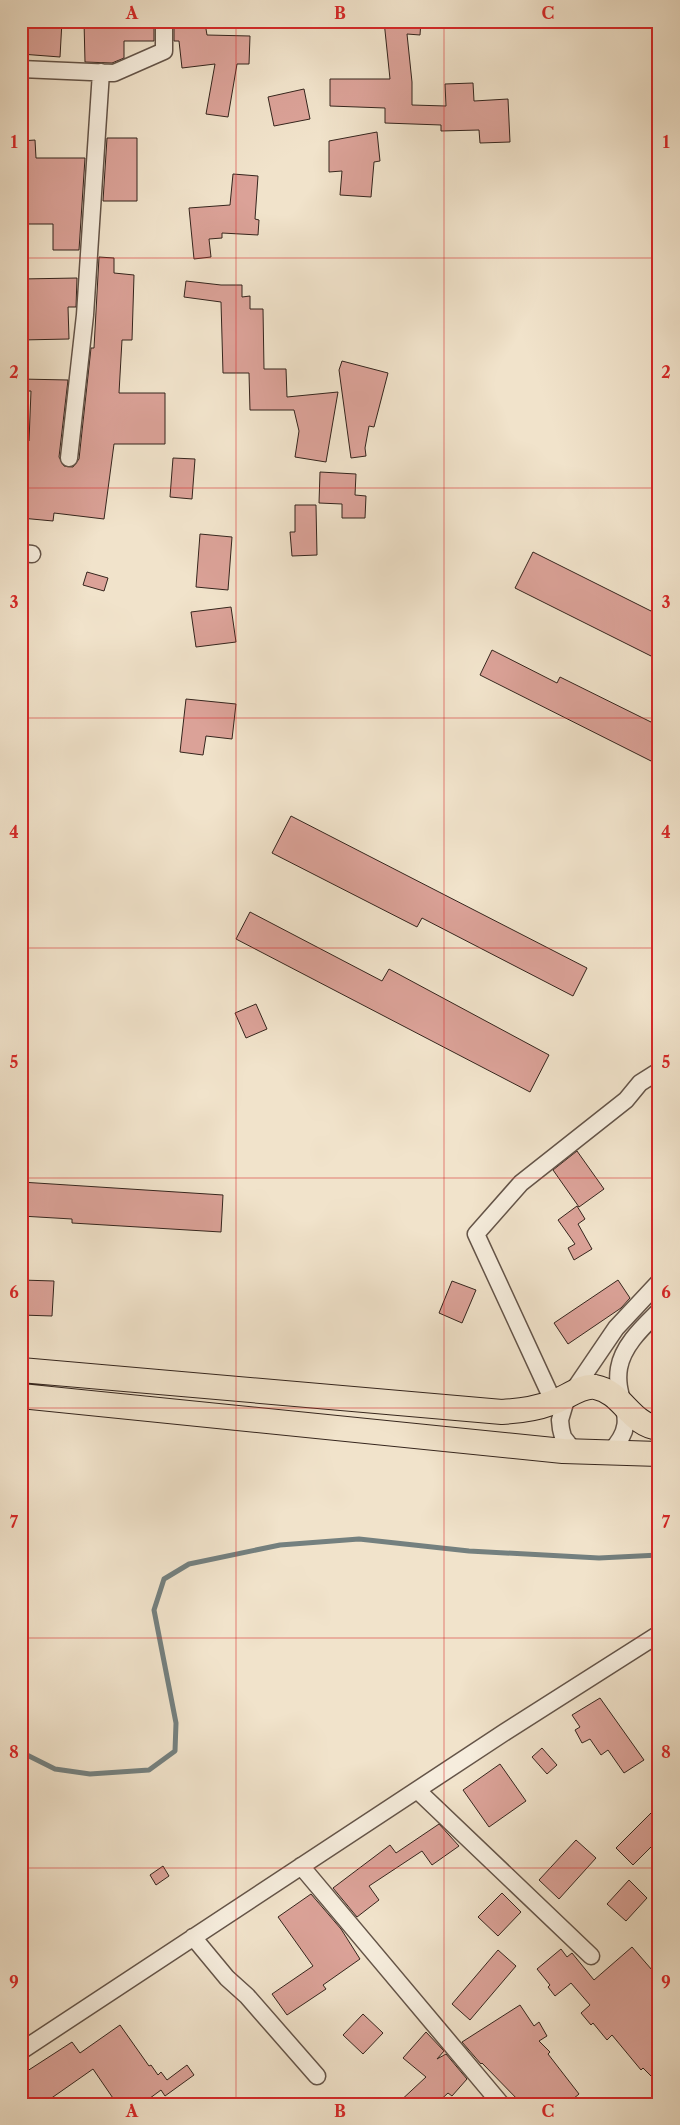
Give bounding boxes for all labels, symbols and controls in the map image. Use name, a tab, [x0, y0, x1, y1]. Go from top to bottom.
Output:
text: A	[125, 3, 139, 23]
text: B	[334, 3, 346, 23]
text: C	[542, 3, 554, 23]
text: 1	[10, 132, 18, 152]
text: 1	[662, 132, 670, 152]
text: 2	[9, 362, 19, 382]
text: 2	[661, 362, 671, 382]
text: 3	[9, 592, 19, 612]
text: 3	[661, 592, 671, 612]
text: 4	[9, 822, 19, 842]
text: 4	[661, 822, 671, 842]
text: 5	[10, 1052, 19, 1072]
text: 5	[662, 1052, 671, 1072]
text: 6	[9, 1282, 19, 1302]
text: 6	[661, 1282, 671, 1302]
text: 7	[10, 1512, 19, 1532]
text: 7	[662, 1512, 671, 1532]
text: 8	[9, 1742, 19, 1762]
text: 8	[661, 1742, 671, 1762]
text: 9	[9, 1972, 19, 1992]
text: 9	[661, 1972, 671, 1992]
text: A	[125, 2101, 139, 2121]
text: B	[334, 2101, 346, 2121]
text: C	[542, 2101, 554, 2121]

